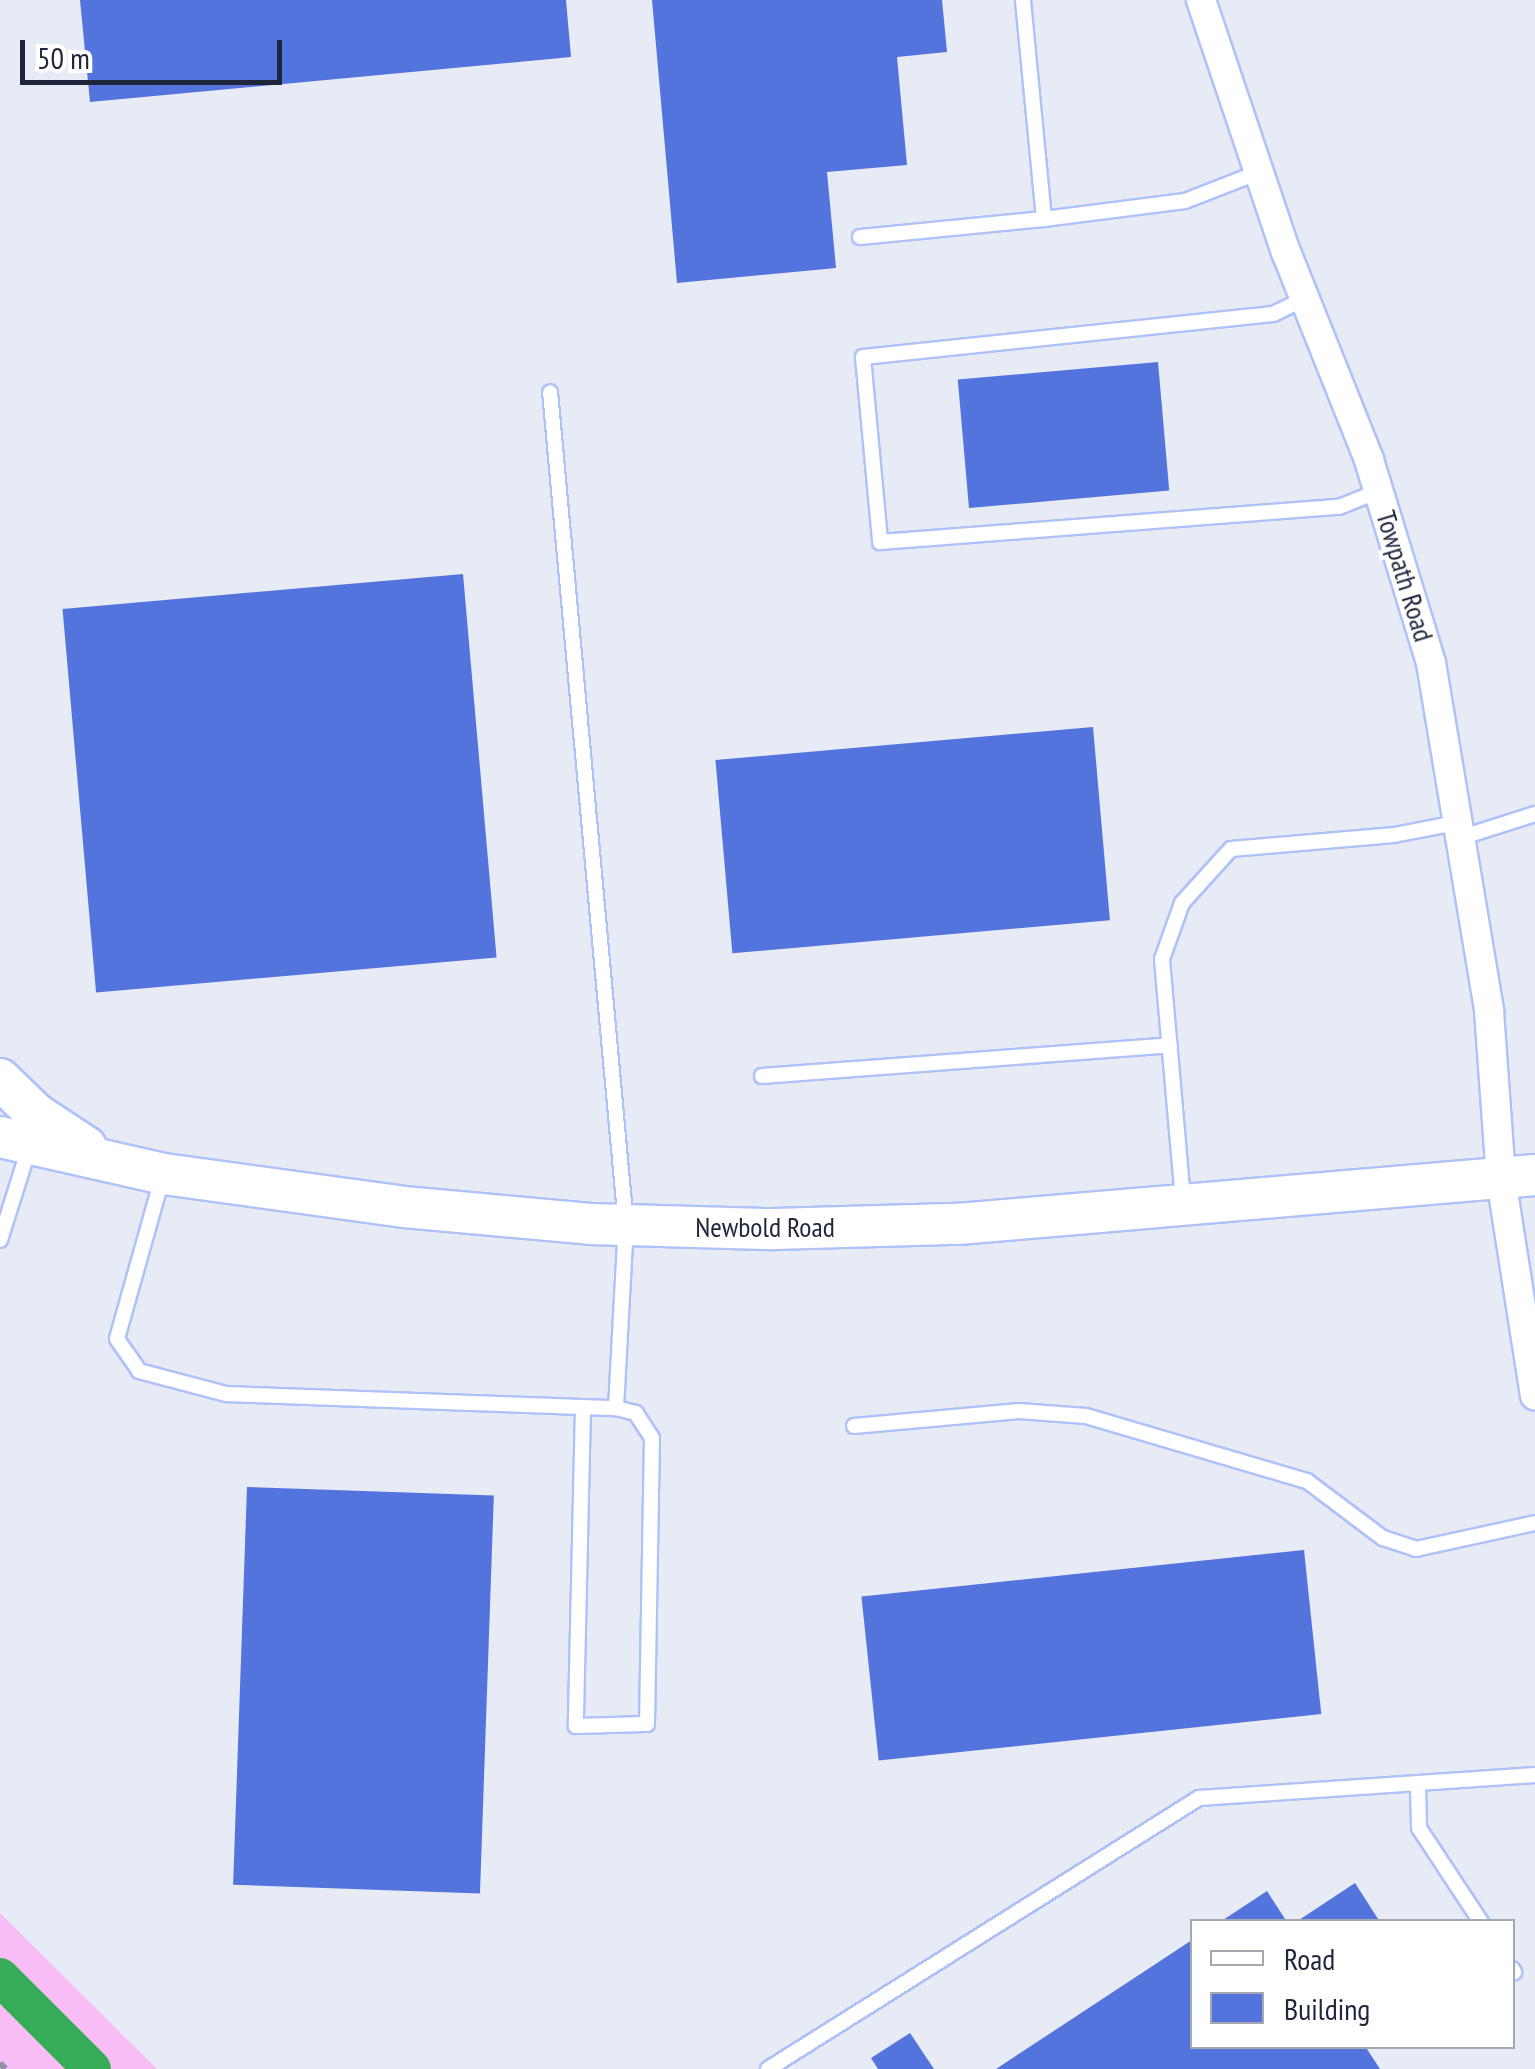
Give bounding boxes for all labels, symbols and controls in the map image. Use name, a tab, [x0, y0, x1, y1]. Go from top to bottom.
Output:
scale bar	[25, 20, 288, 82]
text: 50 m	[37, 38, 90, 77]
street label: Towpath Road	[1369, 506, 1441, 646]
street label: Newbold Road	[695, 1210, 835, 1244]
legend	[1190, 1919, 1515, 2049]
text: Road	[1284, 1939, 1335, 1978]
text: Building	[1284, 1989, 1370, 2028]

